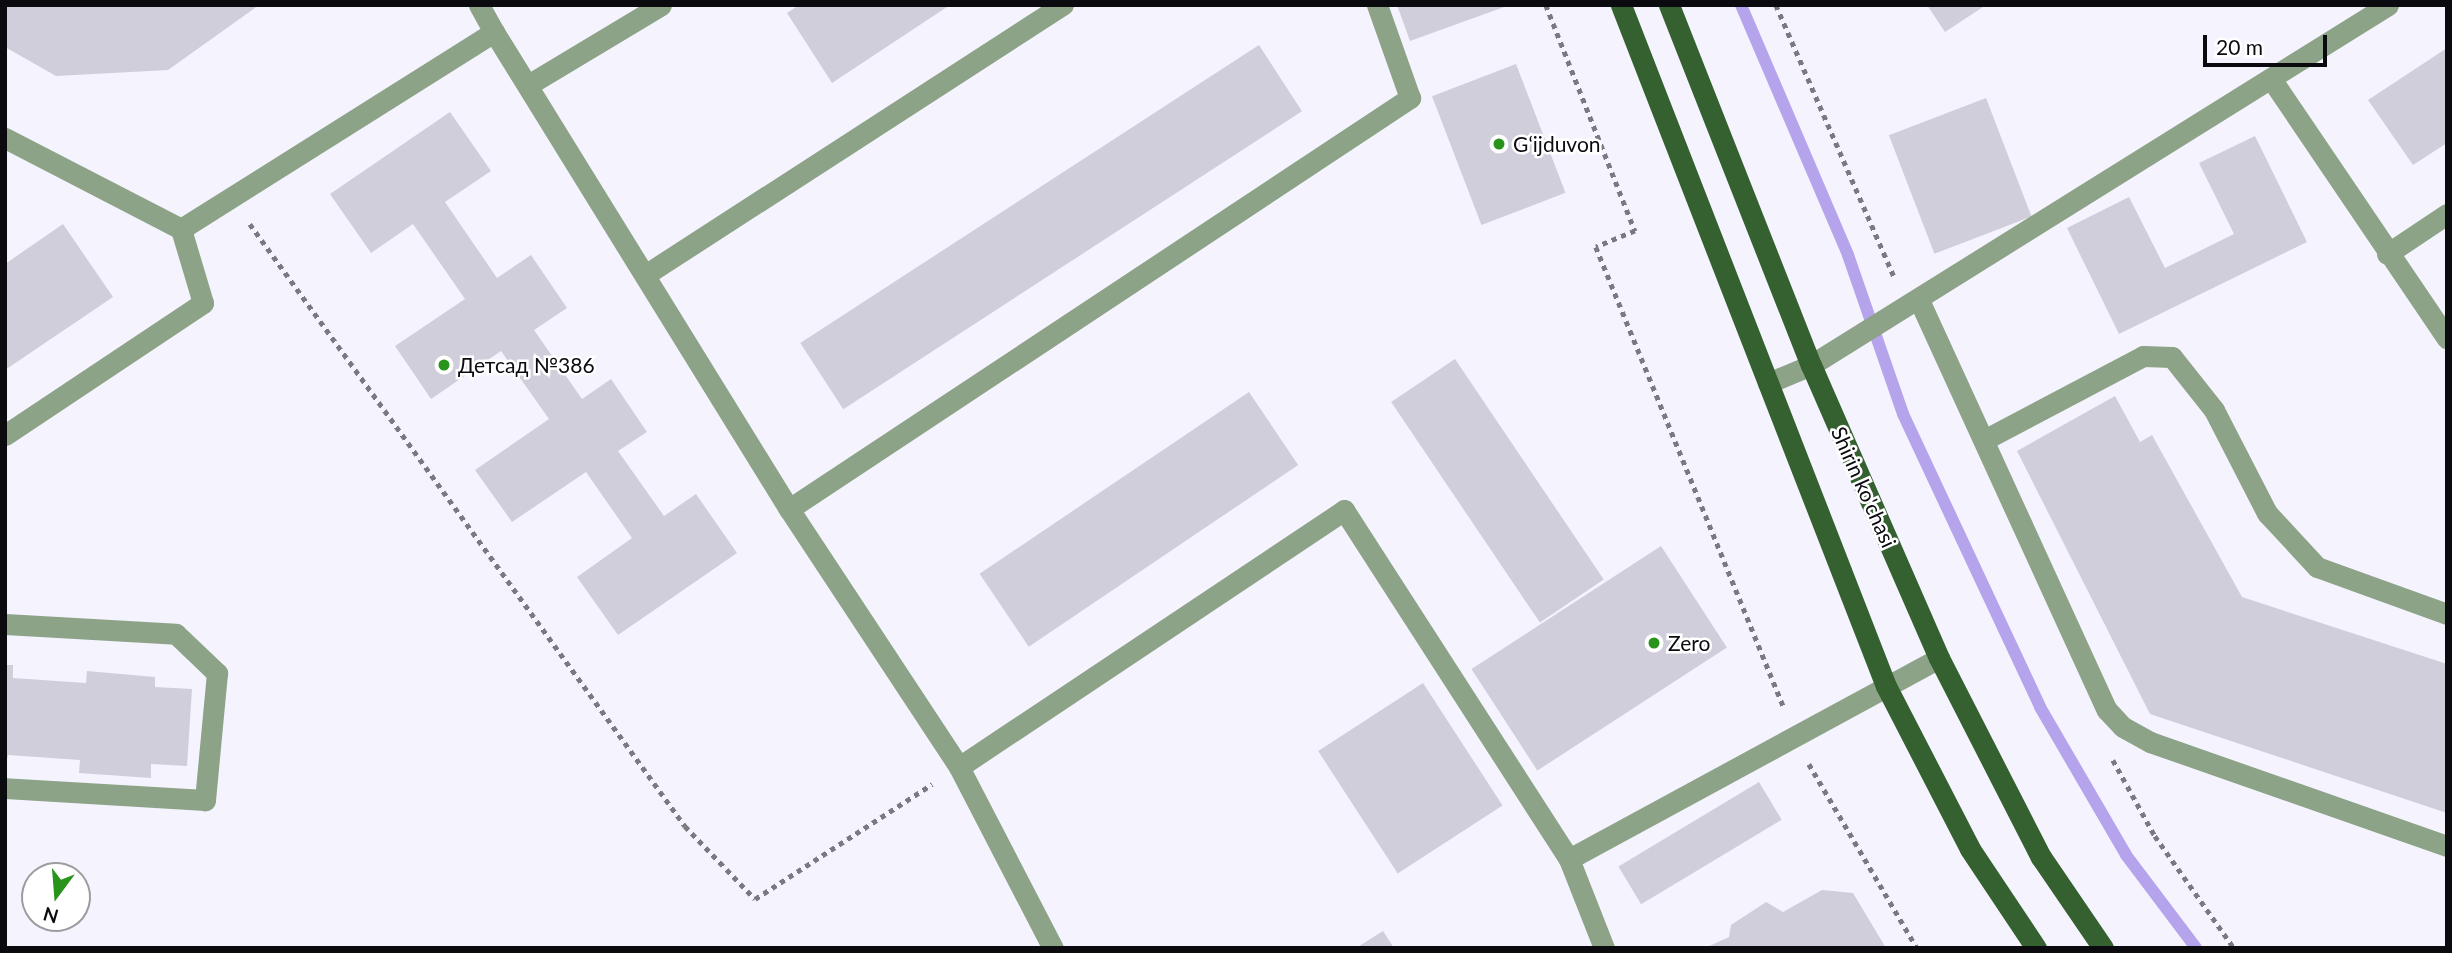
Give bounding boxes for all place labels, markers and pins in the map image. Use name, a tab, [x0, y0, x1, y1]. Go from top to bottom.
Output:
place label: Gʻijduvon	[1513, 131, 1601, 157]
marker: Gʻijduvon	[1491, 136, 1507, 152]
place label: Детсад №386	[458, 352, 595, 378]
marker: Детсад №386	[436, 357, 452, 373]
place label: Zero	[1668, 630, 1710, 656]
marker: Zero	[1646, 635, 1662, 651]

